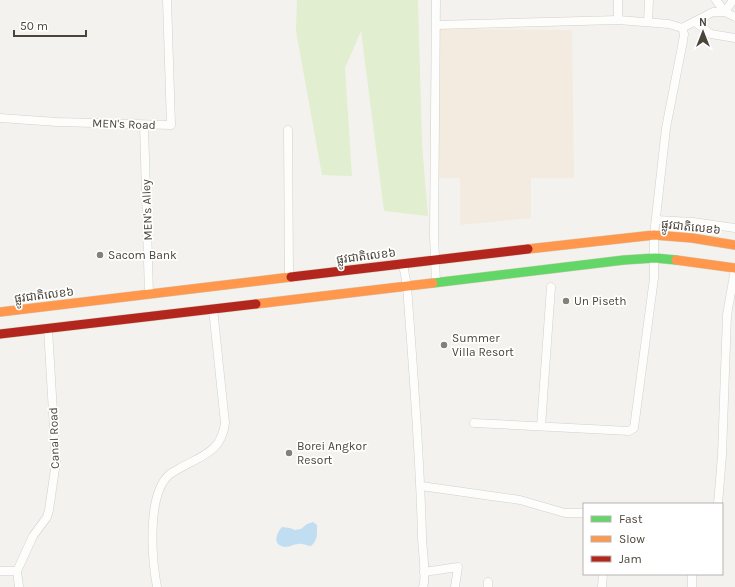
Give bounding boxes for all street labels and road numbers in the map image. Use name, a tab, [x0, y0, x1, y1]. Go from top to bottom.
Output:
street label: MEN's Road	[92, 116, 156, 132]
street label: MEN's Alley	[139, 179, 155, 241]
street label: ផ្លូវជាតិលេខ៦	[660, 217, 722, 241]
street label: ផ្លូវជាតិលេខ៦	[335, 245, 397, 270]
street label: ផ្លូវជាតិលេខ៦	[13, 284, 75, 309]
street label: Canal Road	[46, 407, 62, 469]

